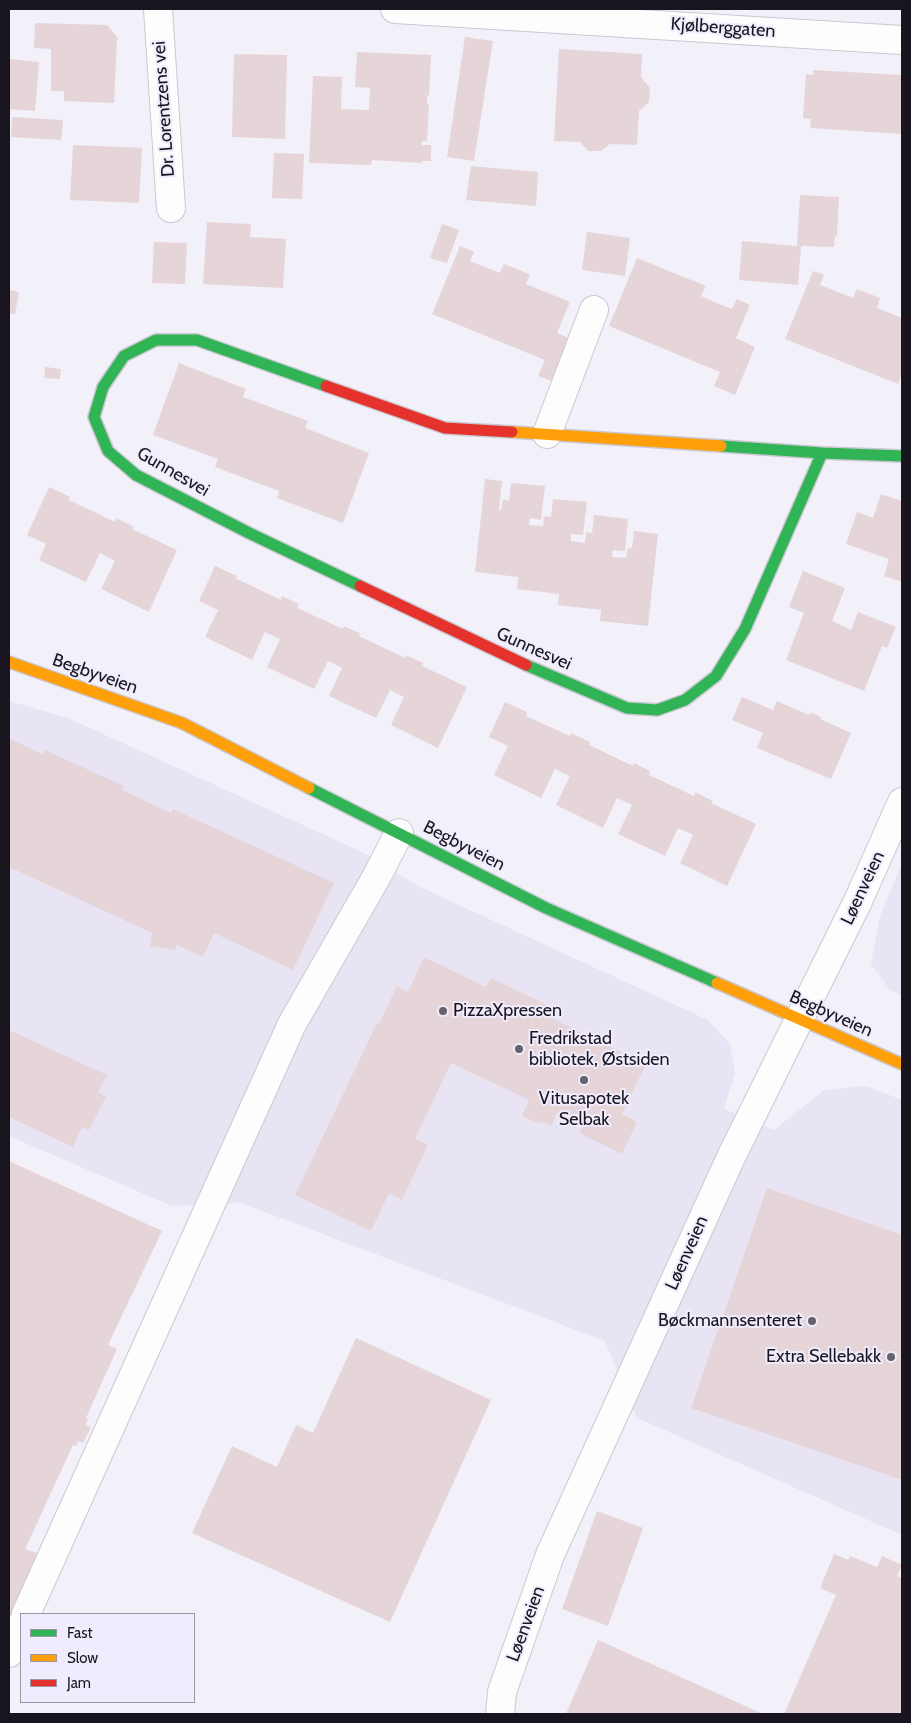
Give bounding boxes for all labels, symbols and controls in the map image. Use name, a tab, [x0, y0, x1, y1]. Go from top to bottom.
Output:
street label: Kjølberggaten	[670, 14, 776, 42]
street label: Dr. Lorentzens vei	[148, 40, 180, 178]
street label: Gunnesvei	[133, 443, 213, 501]
street label: Gunnesvei	[493, 623, 575, 675]
street label: Begbyveien	[49, 649, 141, 699]
street label: Begbyveien	[420, 816, 508, 876]
street label: Løenveien	[837, 848, 889, 928]
street label: Begbyveien	[786, 986, 876, 1042]
place label: PizzaXpressen	[453, 1000, 562, 1022]
marker: PizzaXpressen	[437, 1005, 449, 1017]
place label: Fredrikstad bibliotek, Østsiden	[529, 1028, 670, 1070]
marker: Fredrikstad bibliotek, Østsiden	[513, 1043, 525, 1055]
marker: Vitusapotek Selbak	[578, 1074, 590, 1086]
place label: Vitusapotek Selbak	[539, 1088, 629, 1130]
street label: Løenveien	[661, 1213, 713, 1293]
place label: Bøckmannsenteret	[658, 1310, 802, 1332]
marker: Bøckmannsenteret	[806, 1315, 818, 1327]
place label: Extra Sellebakk	[766, 1346, 881, 1368]
marker: Extra Sellebakk	[885, 1351, 897, 1363]
street label: Løenveien	[502, 1583, 550, 1665]
legend	[20, 1613, 195, 1703]
text: Fast	[67, 1624, 92, 1642]
text: Slow	[67, 1649, 98, 1667]
text: Jam	[67, 1674, 91, 1692]

